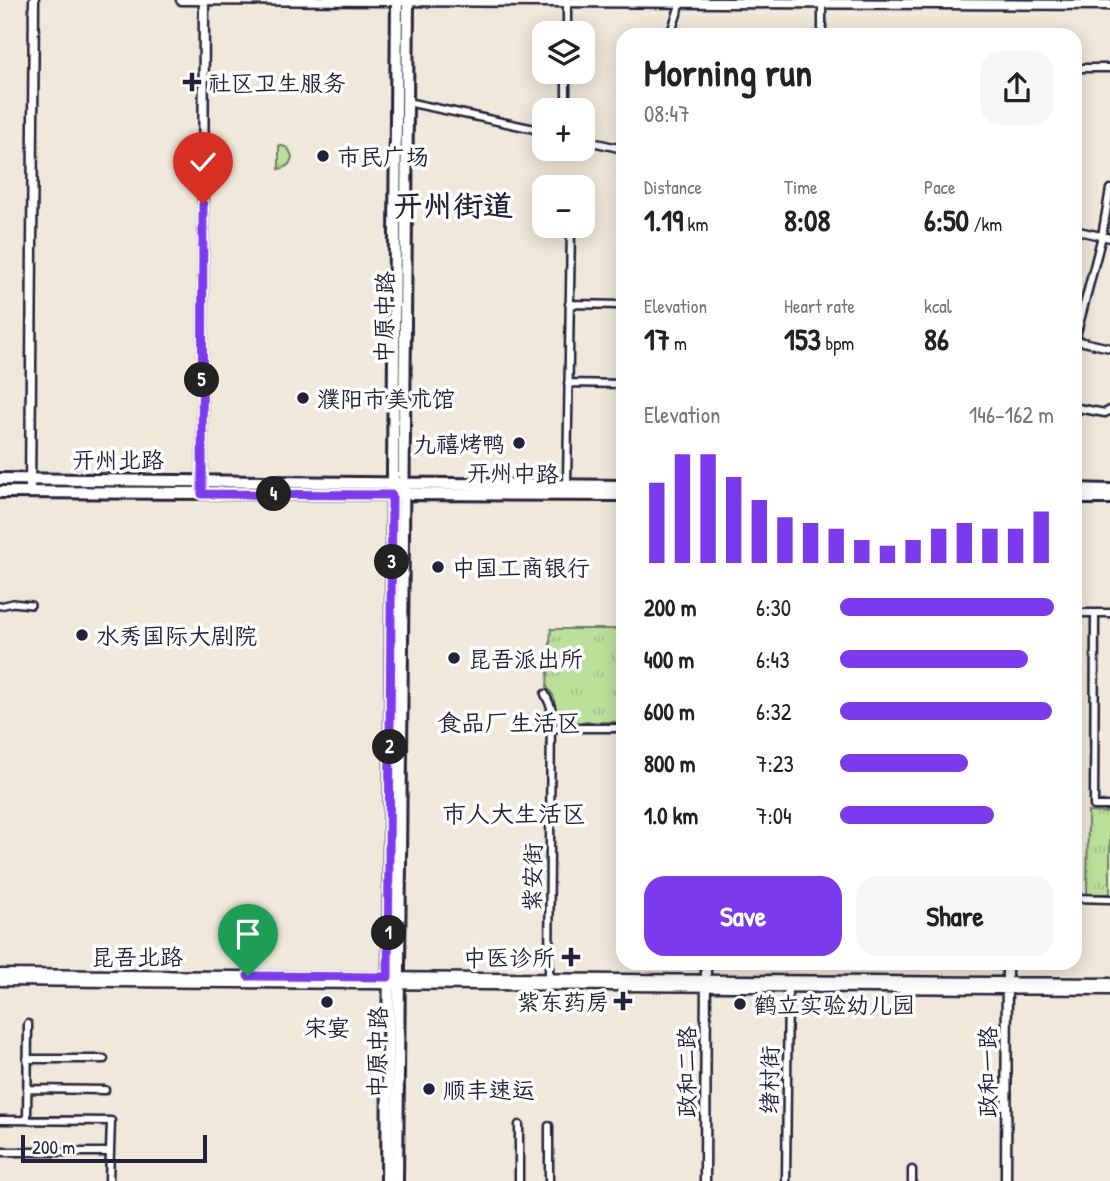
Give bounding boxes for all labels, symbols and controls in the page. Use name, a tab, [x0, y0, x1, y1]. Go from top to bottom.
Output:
map controls	[532, 21, 595, 238]
button: layers	[532, 21, 595, 84]
text: Morning run	[644, 46, 812, 98]
button: share	[980, 51, 1054, 125]
place label: 社区卫生服务	[208, 67, 346, 98]
marker: 社区卫生服务	[182, 72, 202, 92]
button: +	[532, 98, 595, 161]
text: 08:47	[644, 98, 690, 129]
pin	[173, 132, 233, 204]
place label: 市民广场	[337, 141, 429, 172]
icon: check	[184, 143, 222, 181]
marker: 市民广场	[315, 148, 331, 164]
text: Distance	[644, 174, 702, 200]
text: Time	[784, 174, 818, 200]
text: Pace	[924, 174, 956, 200]
button: −	[532, 175, 595, 238]
district label: 开州街道	[393, 185, 513, 225]
text: 1.19	[644, 200, 683, 240]
text: 8:08	[784, 200, 830, 240]
text: 6:50	[924, 200, 969, 240]
text: km	[683, 211, 708, 237]
text: /km	[969, 211, 1002, 237]
street label: 中原中路	[368, 271, 400, 363]
text: Elevation	[644, 293, 707, 319]
text: Heart rate	[784, 293, 855, 319]
text: kcal	[924, 293, 952, 319]
text: 17	[644, 319, 670, 359]
text: 153	[784, 319, 821, 359]
text: 86	[924, 319, 949, 359]
text: m	[670, 330, 687, 356]
text: bpm	[821, 330, 854, 356]
pin: 5	[184, 362, 220, 398]
text: 5	[197, 366, 206, 392]
place label: 濮阳市美术馆	[317, 383, 455, 414]
marker: 濮阳市美术馆	[295, 390, 311, 406]
text: Elevation	[644, 399, 720, 430]
text: 146–162 m	[969, 399, 1054, 430]
place label: 九禧烤鸭	[413, 428, 505, 459]
marker: 九禧烤鸭	[511, 435, 527, 451]
street label: 开州北路	[72, 444, 164, 475]
street label: 开州中路	[467, 457, 559, 489]
pin: 4	[256, 476, 292, 512]
text: 4	[270, 480, 277, 506]
pin: 3	[374, 544, 410, 580]
text: 3	[387, 548, 396, 574]
place label: 中国工商银行	[452, 552, 590, 583]
marker: 中国工商银行	[430, 559, 446, 575]
text: 200 m	[644, 592, 696, 623]
text: 6:30	[756, 592, 791, 623]
place label: 水秀国际大剧院	[96, 620, 257, 651]
marker: 水秀国际大剧院	[74, 627, 90, 643]
place label: 昆吾派出所	[468, 643, 583, 674]
text: 400 m	[644, 644, 694, 675]
text: 6:43	[756, 644, 789, 675]
marker: 昆吾派出所	[446, 650, 462, 666]
text: 600 m	[644, 696, 695, 727]
text: 6:32	[756, 696, 792, 727]
district label: 食品厂生活区	[437, 706, 581, 738]
pin: 2	[372, 730, 408, 764]
text: 2	[385, 733, 394, 759]
text: 800 m	[644, 748, 696, 779]
text: 7:23	[756, 748, 794, 779]
district label: 市人大生活区	[442, 797, 586, 829]
text: 1.0 km	[644, 800, 698, 831]
text: 7:04	[756, 800, 792, 831]
street label: 紫安街	[516, 842, 548, 912]
button: Save	[644, 876, 842, 956]
button: Share	[856, 876, 1054, 956]
pin	[218, 904, 278, 976]
icon: arrive	[229, 915, 267, 953]
pin: 1	[372, 916, 406, 950]
text: 1	[385, 919, 392, 945]
street label: 昆吾北路	[91, 941, 183, 972]
place label: 中医诊所	[463, 942, 555, 973]
marker: 中医诊所	[561, 947, 581, 967]
place label: 紫东药房	[517, 986, 609, 1017]
place label: 鹤立实验幼儿园	[754, 989, 915, 1020]
marker: 紫东药房	[615, 993, 631, 1009]
marker: 宋宴	[319, 994, 335, 1010]
marker: 鹤立实验幼儿园	[732, 996, 748, 1012]
street label: 中原中路	[361, 1006, 393, 1098]
place label: 宋宴	[304, 1012, 350, 1043]
street label: 政和二路	[671, 1026, 702, 1118]
street label: 政和一路	[972, 1026, 1003, 1118]
street label: 绪村街	[753, 1045, 785, 1115]
place label: 顺丰速运	[443, 1074, 535, 1105]
marker: 顺丰速运	[421, 1081, 437, 1097]
scale bar	[21, 1132, 206, 1164]
text: 200 m	[32, 1134, 75, 1160]

